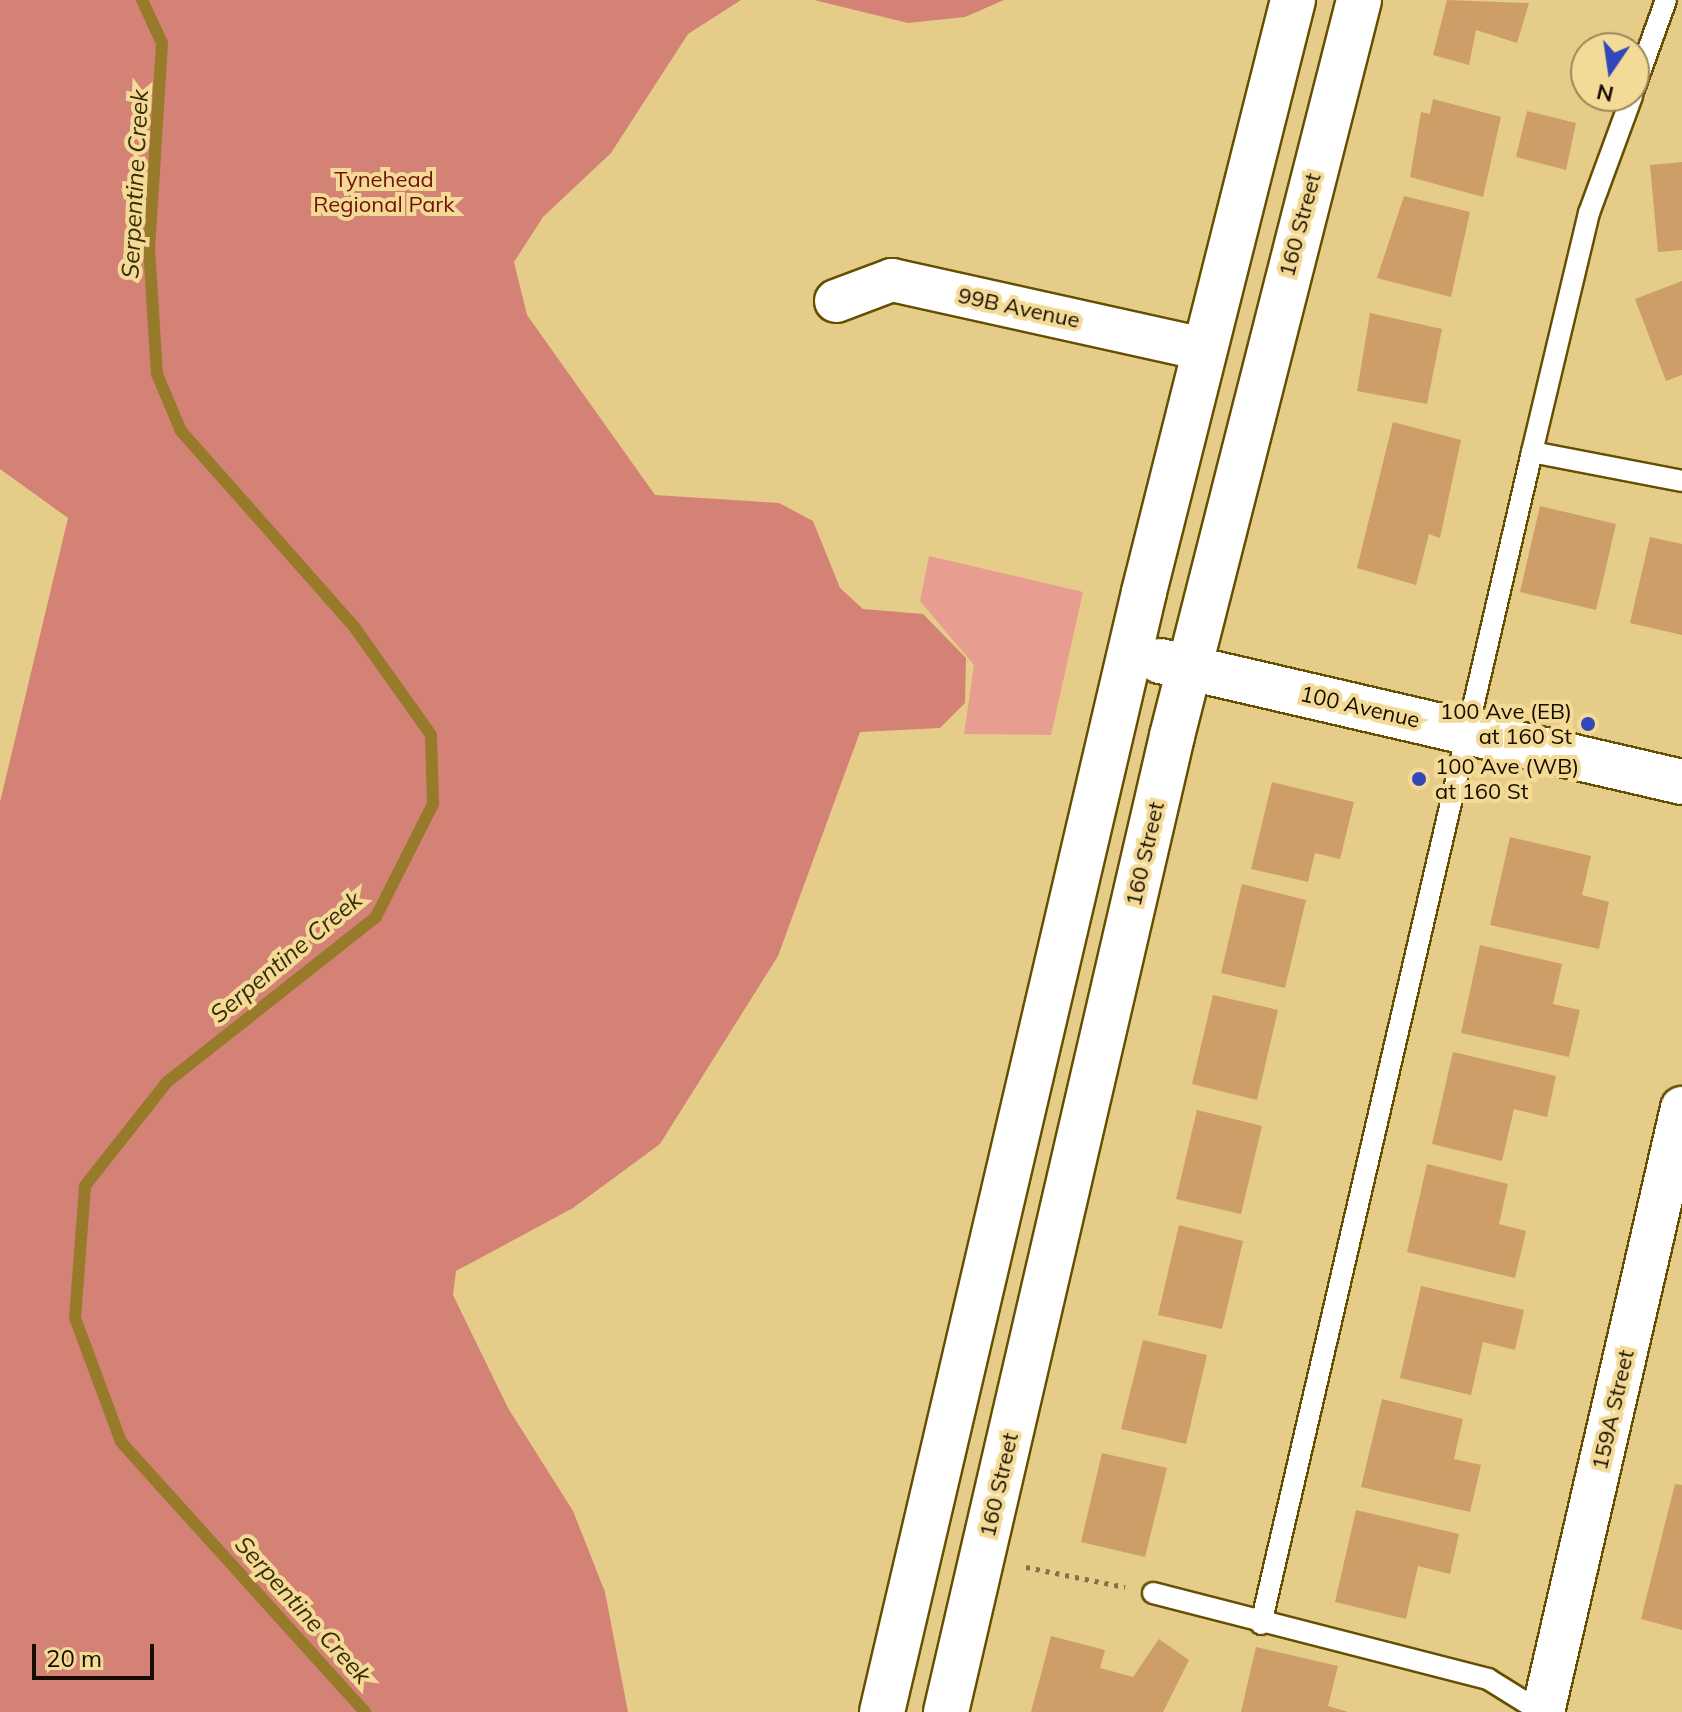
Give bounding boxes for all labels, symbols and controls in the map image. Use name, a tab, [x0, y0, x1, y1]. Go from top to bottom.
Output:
north arrow	[1570, 32, 1650, 112]
text: N	[1594, 78, 1616, 109]
water label: Serpentine Creek	[116, 89, 154, 279]
park label: Tynehead Regional Park	[313, 166, 455, 218]
street label: 160 Street	[1274, 170, 1326, 280]
street label: 99B Avenue	[956, 282, 1082, 334]
street label: 100 Avenue	[1298, 680, 1422, 734]
place label: 100 Ave (EB) at 160 St	[1440, 698, 1572, 750]
marker: 100 Ave (EB) at 160 St	[1579, 715, 1597, 733]
place label: 100 Ave (WB) at 160 St	[1435, 753, 1579, 804]
marker: 100 Ave (WB) at 160 St	[1410, 770, 1428, 788]
street label: 160 Street	[1120, 799, 1170, 909]
water label: Serpentine Creek	[204, 885, 368, 1029]
street label: 159A Street	[1586, 1347, 1640, 1473]
street label: 160 Street	[974, 1430, 1024, 1540]
water label: Serpentine Creek	[229, 1530, 377, 1690]
scale bar	[36, 1628, 158, 1678]
text: 20 m	[46, 1643, 102, 1673]

